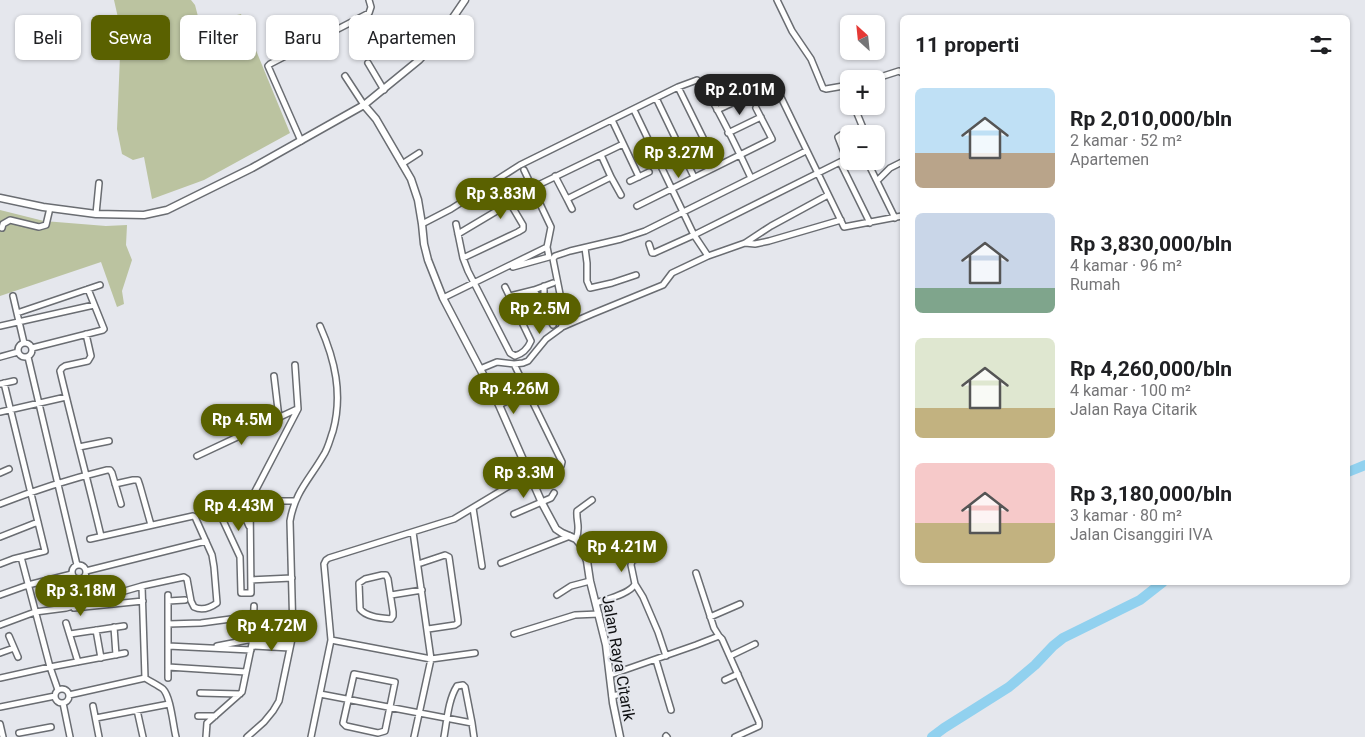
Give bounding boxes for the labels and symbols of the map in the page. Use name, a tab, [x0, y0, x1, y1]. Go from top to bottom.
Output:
north arrow	[840, 15, 885, 60]
pin: Rp 2.01M	[688, 74, 792, 116]
pin: Rp 3.27M	[627, 136, 731, 179]
pin: Rp 3.83M	[449, 178, 553, 220]
pin: Rp 2.5M	[494, 292, 586, 335]
pin: Rp 4.26M	[462, 372, 566, 415]
pin: Rp 4.5M	[196, 404, 288, 446]
pin: Rp 3.3M	[478, 456, 570, 499]
pin: Rp 4.43M	[187, 490, 291, 532]
pin: Rp 4.21M	[570, 530, 674, 573]
pin: Rp 3.18M	[29, 574, 133, 617]
street label: Jalan Raya Citarik	[598, 594, 639, 723]
pin: Rp 4.72M	[220, 610, 324, 652]

